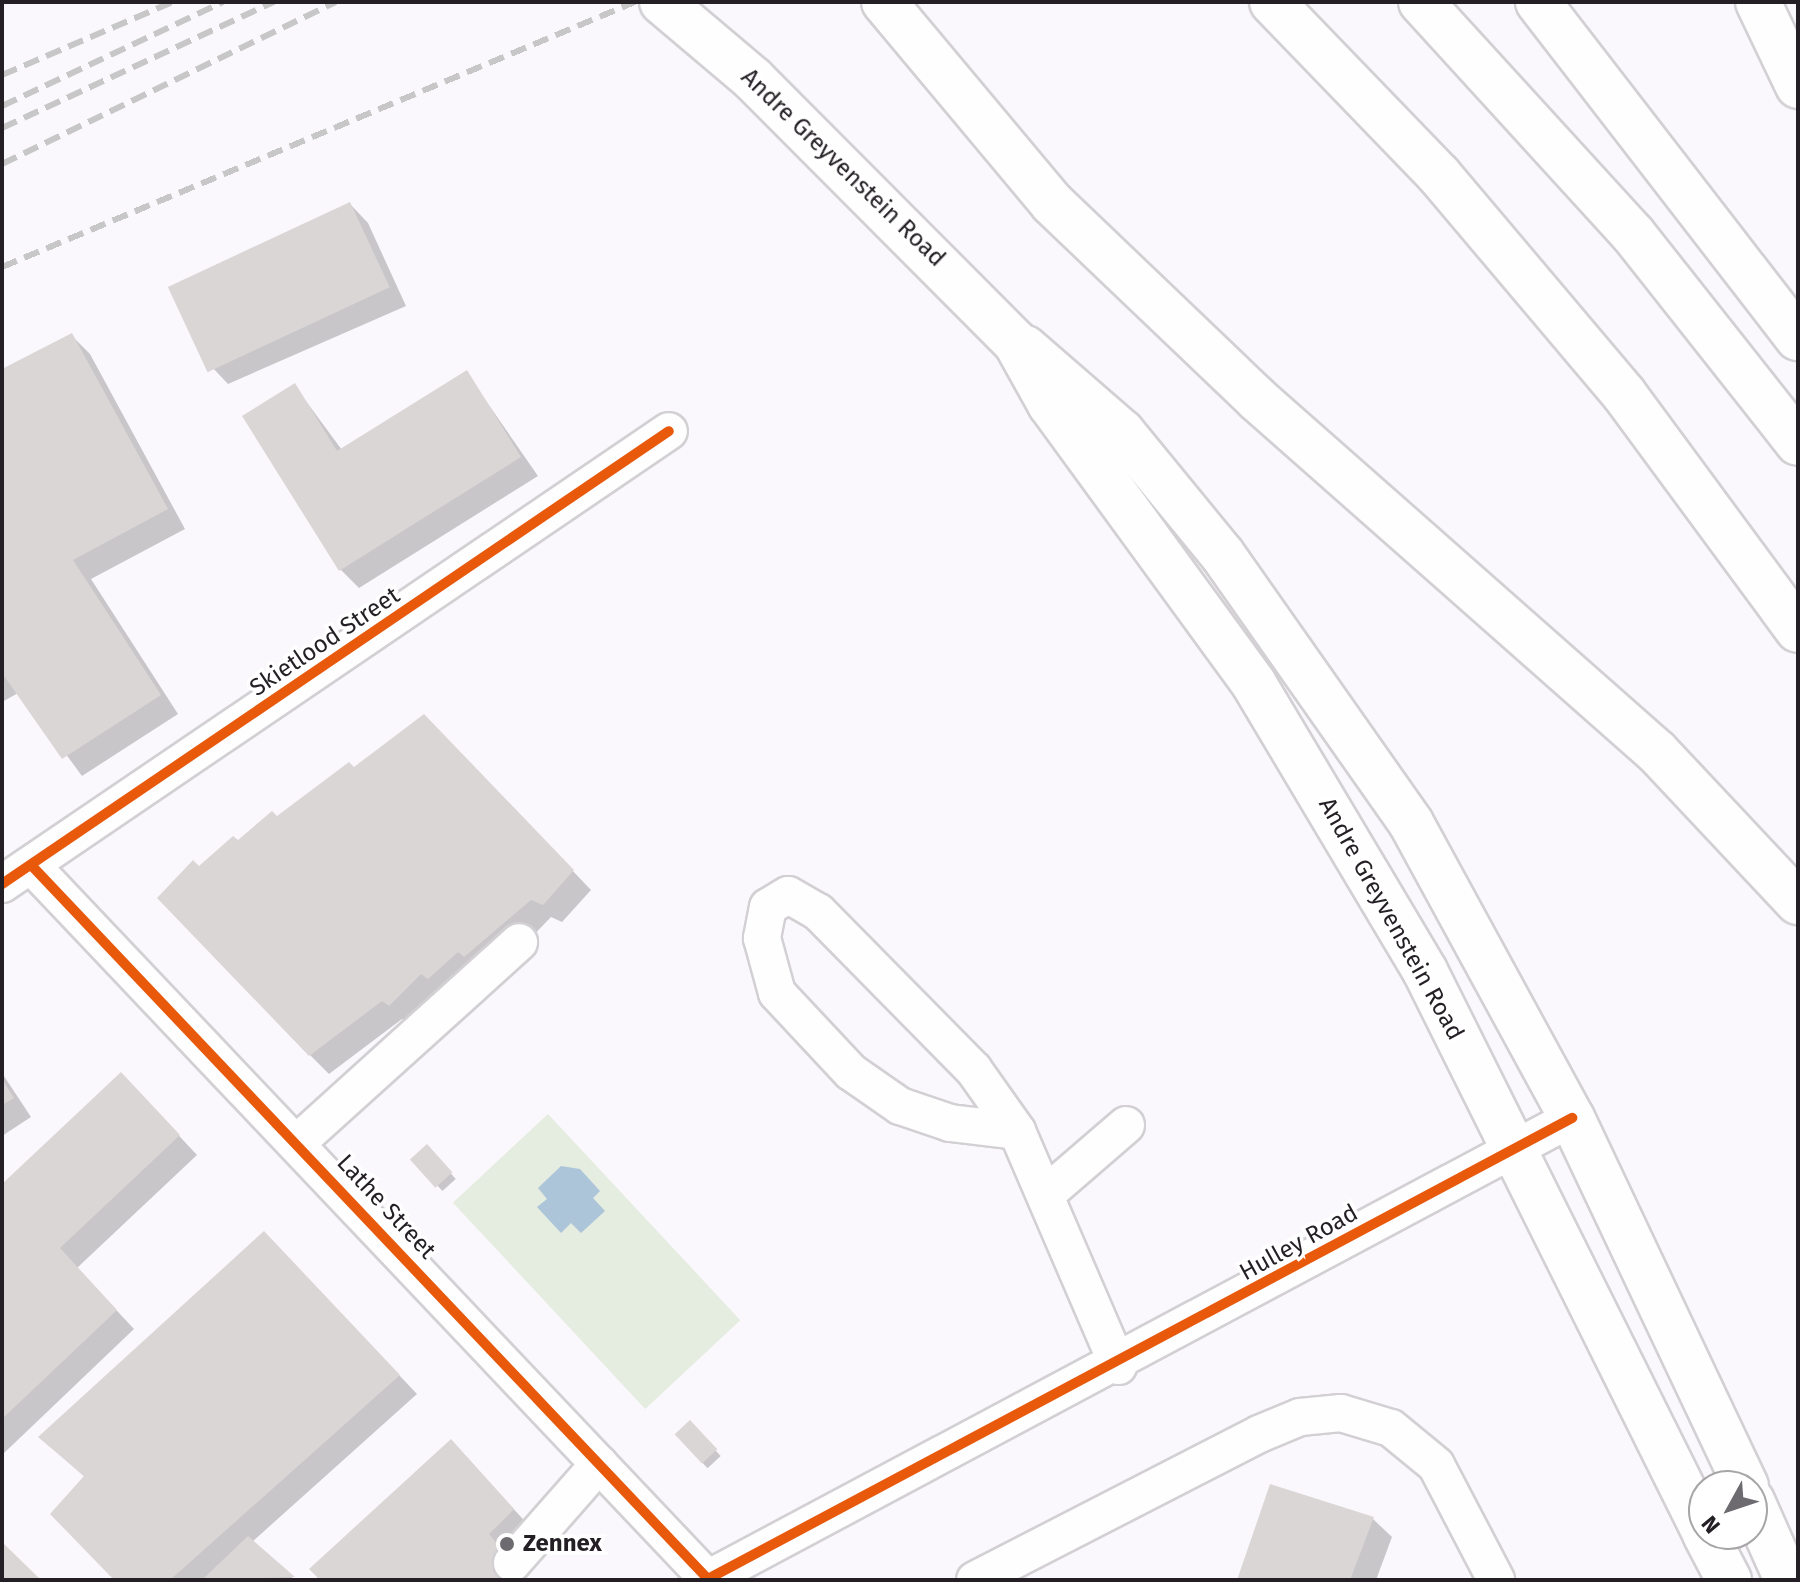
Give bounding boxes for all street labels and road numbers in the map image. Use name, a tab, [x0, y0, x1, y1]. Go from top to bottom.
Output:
street label: Andre Greyvenstein Road	[735, 63, 951, 273]
street label: Skietlood Street	[245, 581, 405, 703]
street label: Andre Greyvenstein Road	[1312, 793, 1470, 1045]
street label: Lathe Street	[330, 1149, 442, 1265]
street label: Hulley Road	[1235, 1199, 1363, 1287]

